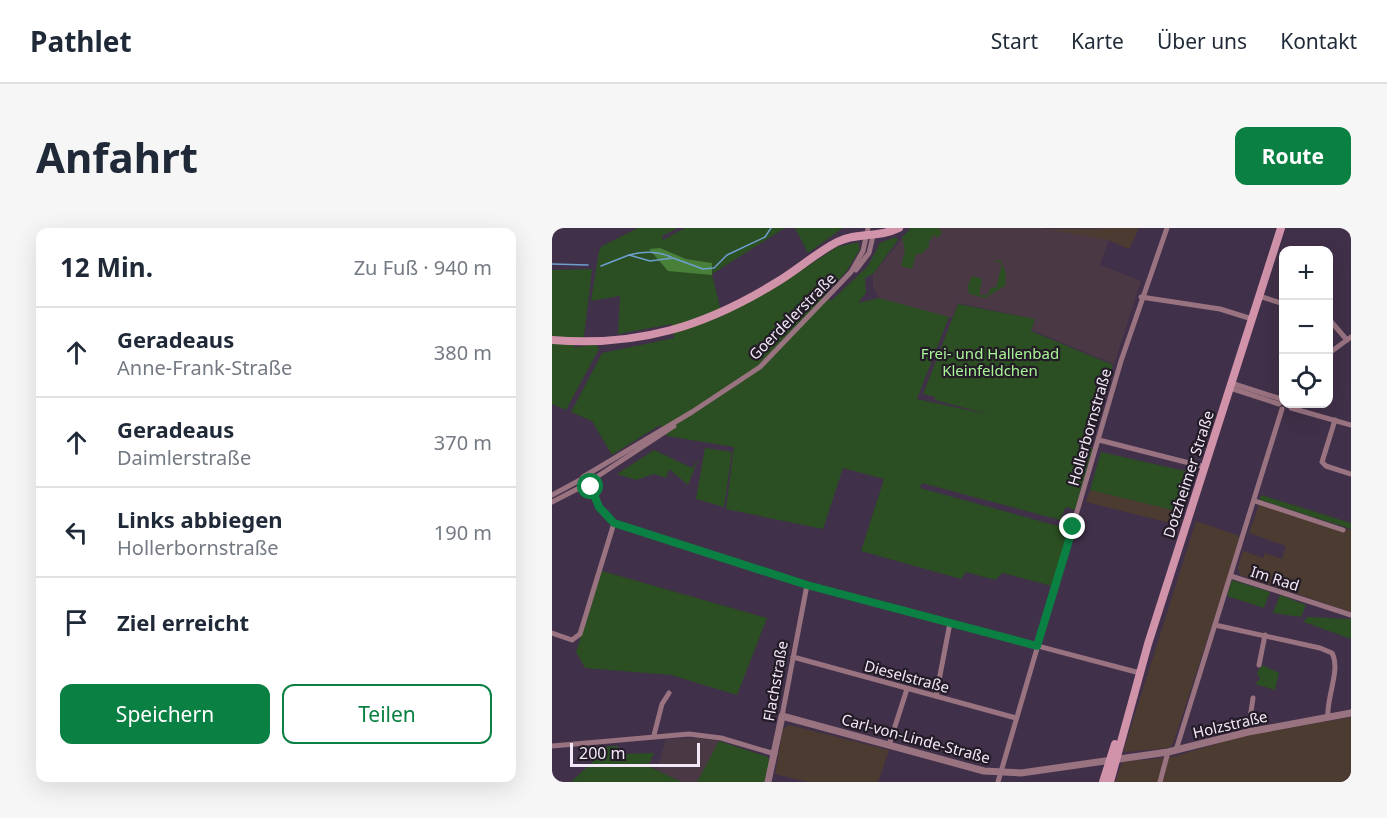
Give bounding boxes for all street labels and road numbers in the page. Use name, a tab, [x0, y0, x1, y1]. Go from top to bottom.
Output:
street label: Goerdelerstraße	[744, 268, 840, 364]
street label: Hollerbornstraße	[1063, 366, 1115, 488]
street label: Dotzheimer Straße	[1158, 408, 1218, 540]
street label: Im Rad	[1248, 561, 1302, 595]
street label: Flachstraße	[758, 639, 792, 723]
street label: Dieselstraße	[862, 655, 952, 697]
street label: Holzstraße	[1191, 706, 1269, 742]
street label: Carl-von-Linde-Straße	[840, 709, 992, 767]

